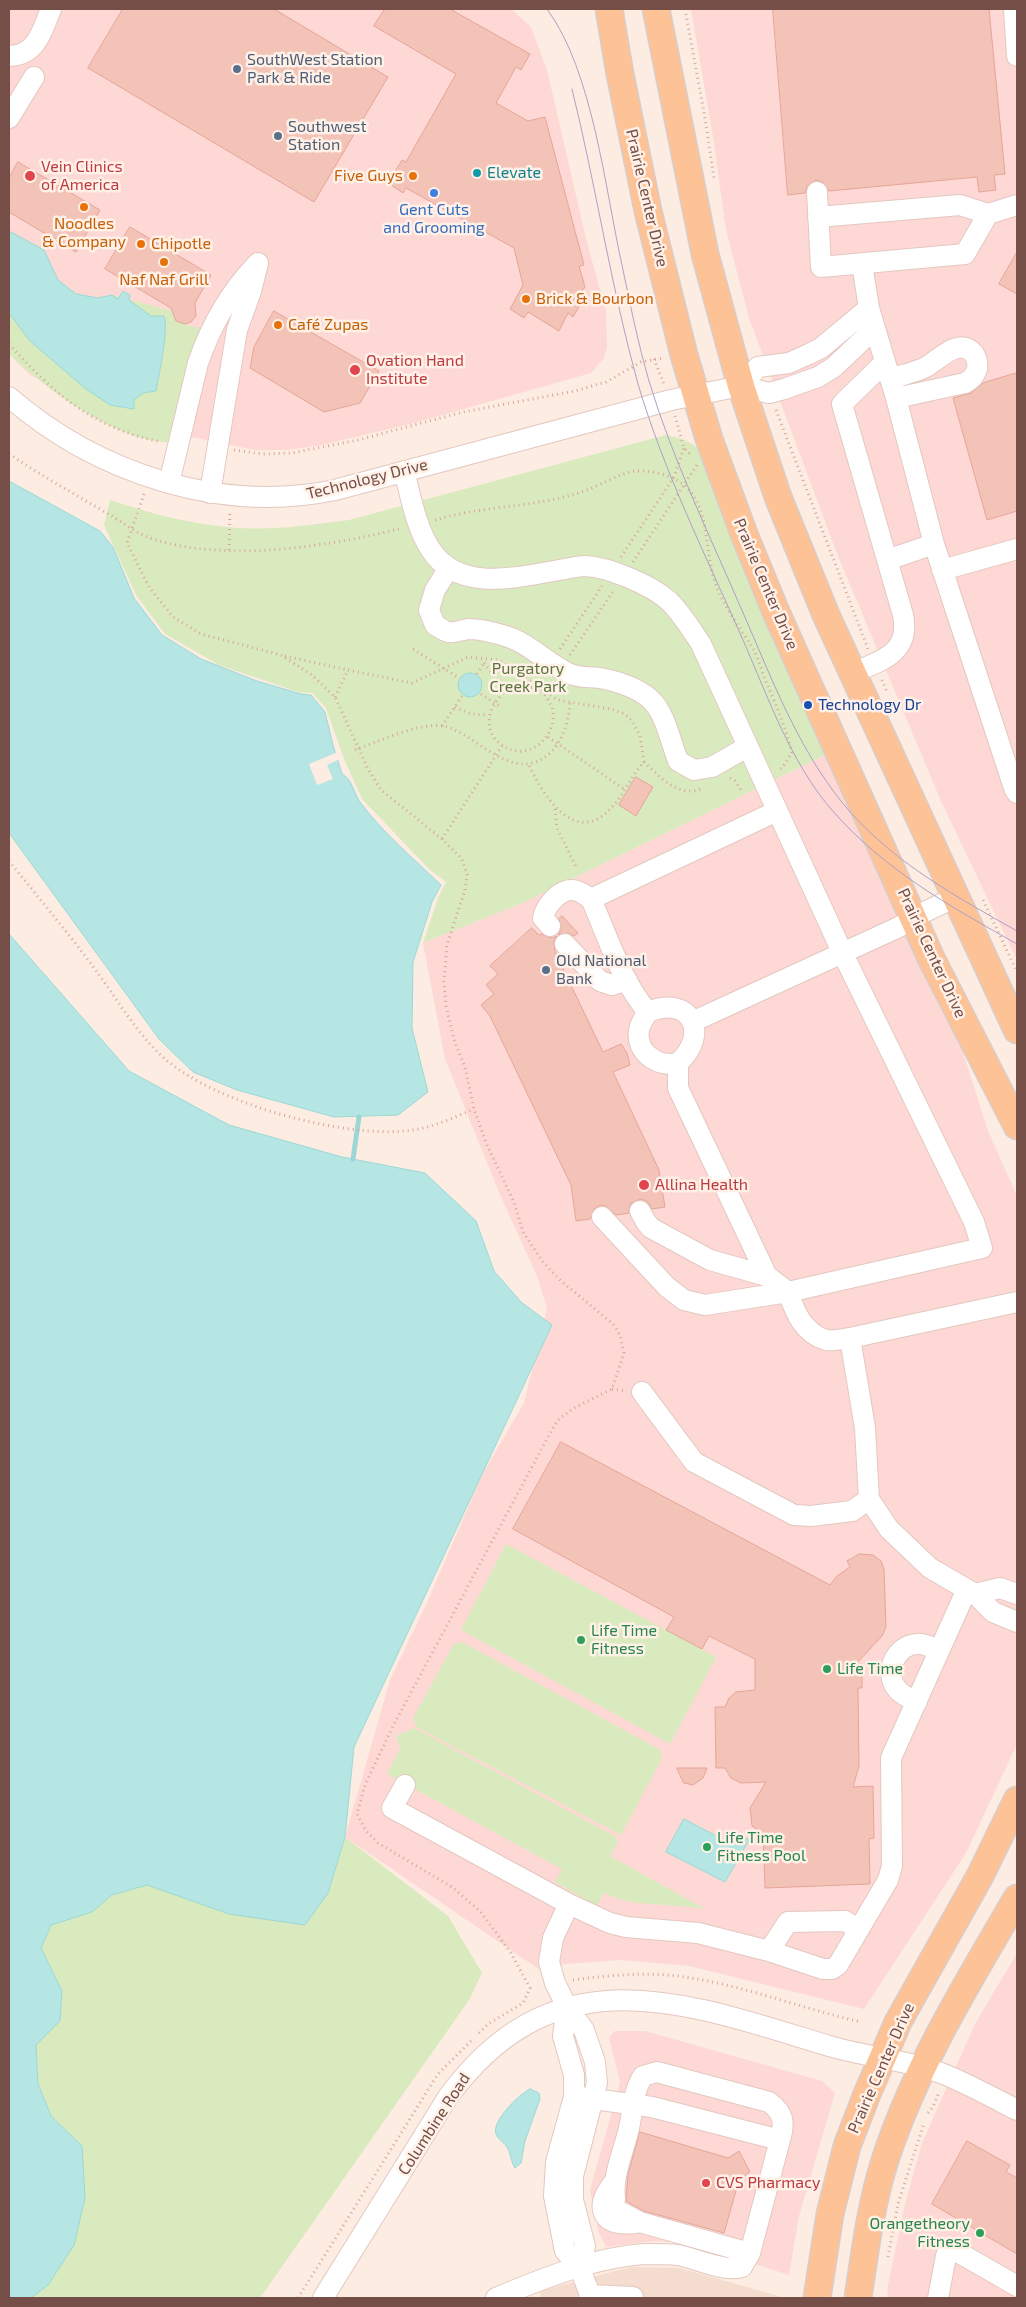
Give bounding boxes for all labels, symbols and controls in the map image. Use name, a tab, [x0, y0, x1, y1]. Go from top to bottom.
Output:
place label: SouthWest Station Park & Ride	[247, 50, 383, 88]
marker: SouthWest Station Park & Ride	[231, 63, 243, 75]
place label: Southwest Station	[288, 117, 367, 155]
street label: Prairie Center Drive	[622, 127, 672, 269]
marker: Southwest Station	[272, 130, 284, 142]
place label: Vein Clinics of America	[41, 157, 123, 195]
place label: Elevate	[487, 163, 541, 183]
place label: Five Guys	[334, 166, 403, 186]
marker: Elevate	[471, 167, 483, 179]
marker: Vein Clinics of America	[23, 169, 37, 183]
marker: Five Guys	[407, 170, 419, 182]
marker: Gent Cuts and Grooming	[428, 187, 440, 199]
place label: Gent Cuts and Grooming	[383, 200, 485, 238]
marker: Noodles & Company	[78, 201, 90, 213]
place label: Noodles & Company	[42, 214, 126, 252]
place label: Chipotle	[151, 234, 211, 254]
marker: Chipotle	[135, 238, 147, 250]
marker: Naf Naf Grill	[158, 256, 170, 268]
place label: Naf Naf Grill	[119, 270, 209, 290]
place label: Brick & Bourbon	[536, 289, 654, 309]
marker: Brick & Bourbon	[520, 293, 532, 305]
place label: Café Zupas	[288, 315, 368, 335]
marker: Café Zupas	[272, 319, 284, 331]
place label: Ovation Hand Institute	[366, 351, 464, 389]
marker: Ovation Hand Institute	[348, 363, 362, 377]
street label: Technology Drive	[304, 455, 430, 503]
street label: Prairie Center Drive	[730, 515, 802, 653]
park label: Purgatory Creek Park	[490, 659, 566, 697]
place label: Technology Dr	[818, 695, 921, 715]
marker: Technology Dr	[802, 699, 814, 711]
street label: Prairie Center Drive	[894, 885, 970, 1021]
place label: Old National Bank	[556, 951, 646, 989]
marker: Old National Bank	[540, 964, 552, 976]
place label: Allina Health	[655, 1175, 748, 1195]
marker: Allina Health	[637, 1178, 651, 1192]
place label: Life Time Fitness	[591, 1621, 657, 1659]
marker: Life Time Fitness	[575, 1634, 587, 1646]
place label: Life Time	[837, 1659, 903, 1679]
marker: Life Time	[821, 1663, 833, 1675]
place label: Life Time Fitness Pool	[717, 1828, 806, 1866]
marker: Life Time Fitness Pool	[701, 1841, 713, 1853]
street label: Prairie Center Drive	[844, 2000, 918, 2136]
street label: Columbine Road	[394, 2070, 474, 2178]
place label: CVS Pharmacy	[716, 2173, 820, 2193]
marker: CVS Pharmacy	[700, 2177, 712, 2189]
place label: Orangetheory Fitness	[869, 2214, 970, 2252]
marker: Orangetheory Fitness	[974, 2227, 986, 2239]

